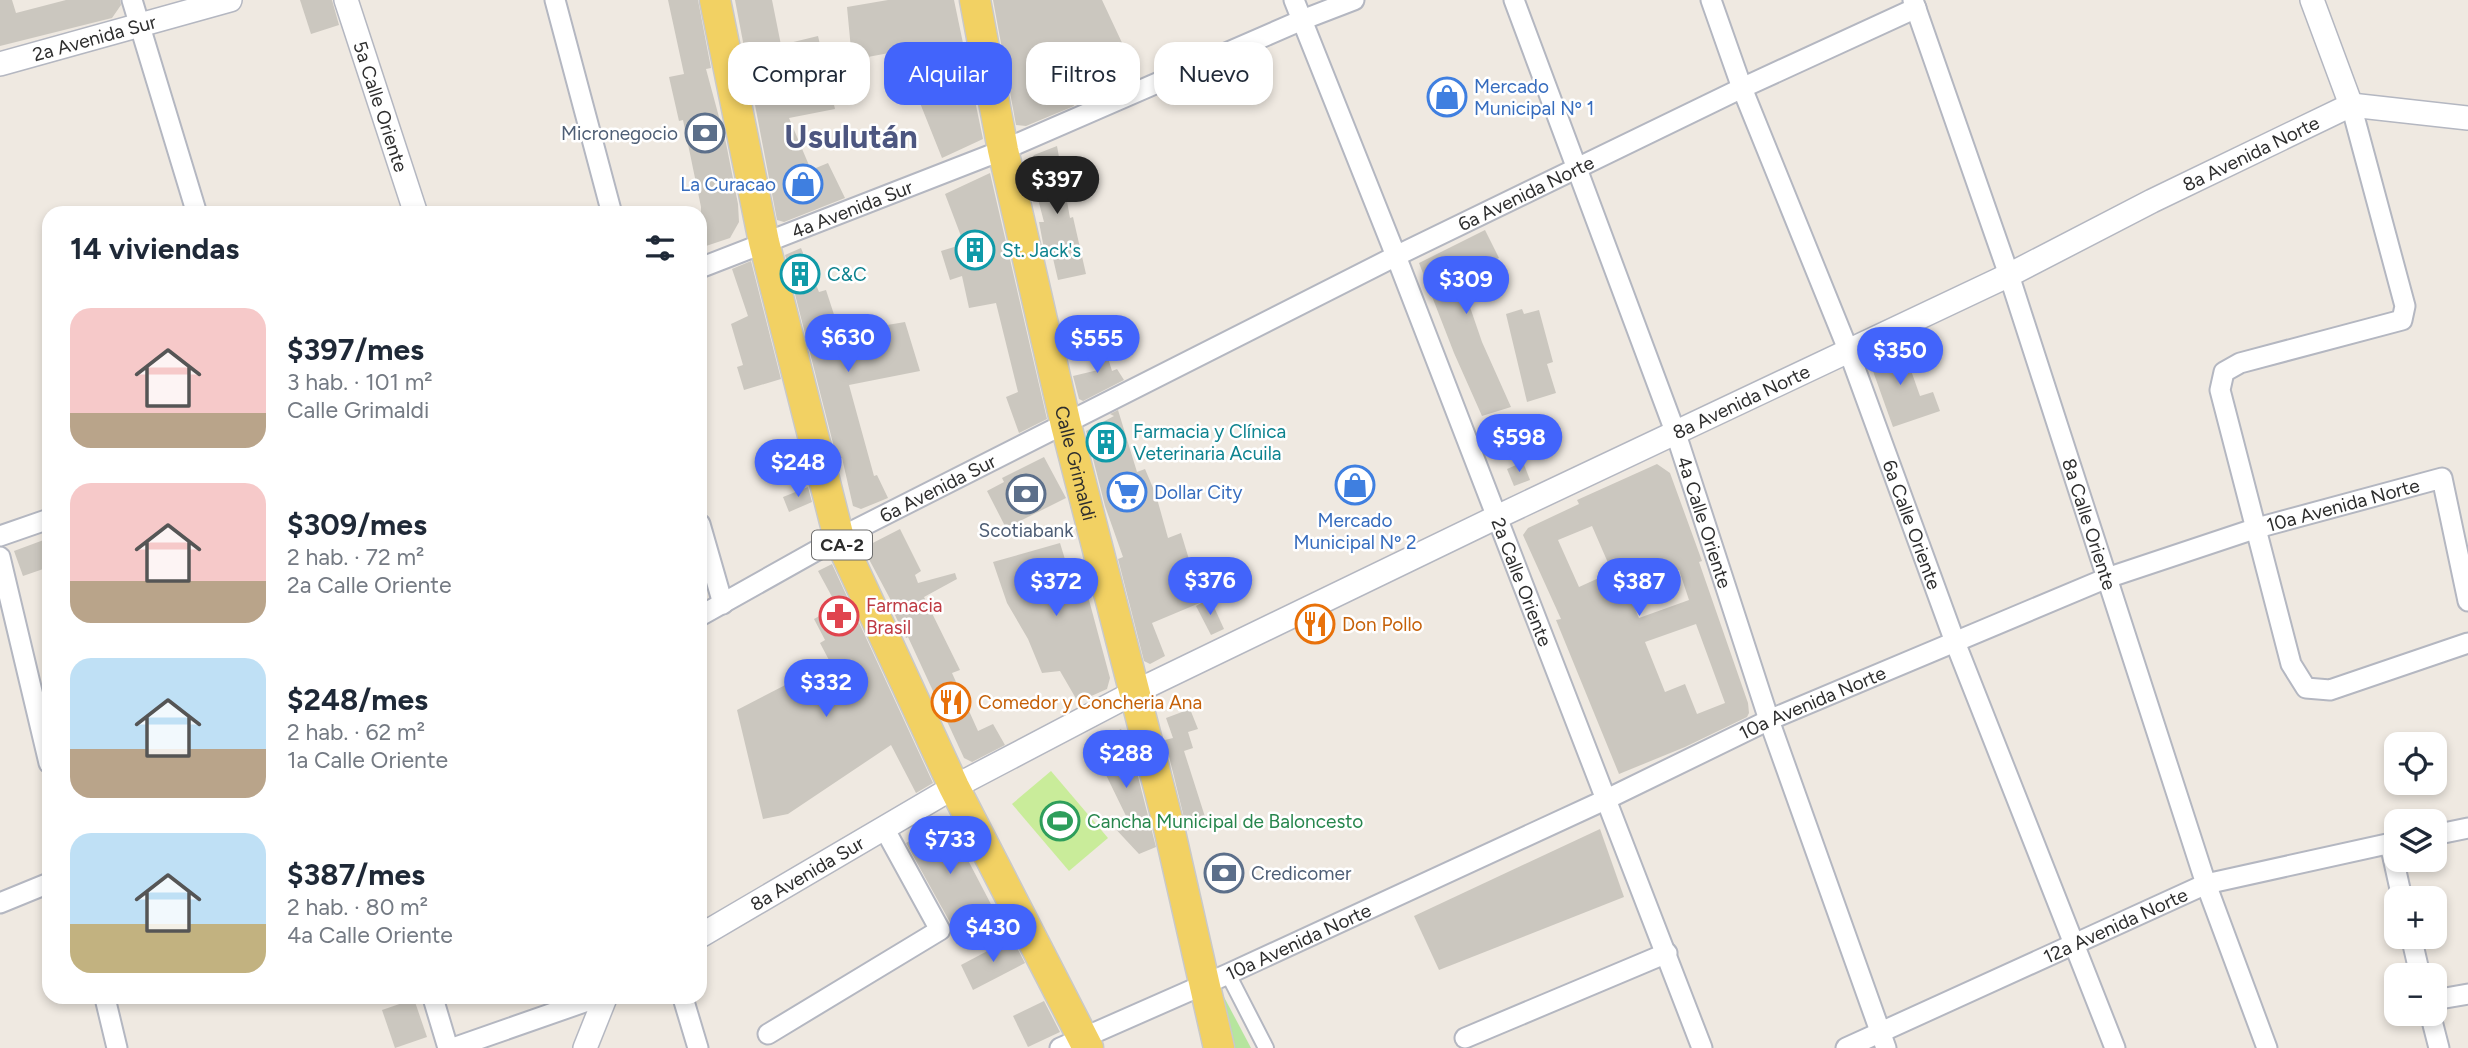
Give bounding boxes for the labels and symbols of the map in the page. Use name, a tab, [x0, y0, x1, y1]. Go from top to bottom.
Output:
street label: 2a Avenida Sur	[30, 9, 159, 66]
street label: 5a Calle Oriente	[349, 38, 413, 175]
place label: Mercado Municipal Nº 1	[1474, 75, 1594, 120]
shop icon: Mercado Municipal Nº 1	[1426, 76, 1468, 118]
street label: 8a Avenida Norte	[2179, 111, 2323, 196]
bank icon: Micronegocio	[684, 112, 726, 154]
district label: Usulután	[784, 117, 918, 156]
place label: Micronegocio	[561, 122, 678, 145]
street label: 6a Avenida Norte	[1454, 150, 1597, 236]
pin: $397	[1016, 156, 1098, 216]
shop icon: La Curacao	[782, 163, 824, 205]
place label: La Curacao	[680, 173, 776, 196]
street label: 4a Avenida Sur	[788, 175, 916, 243]
building icon: St. Jack's	[954, 229, 996, 271]
place label: St. Jack's	[1002, 239, 1081, 262]
building icon: C&C	[779, 253, 821, 295]
pin: $309	[1425, 256, 1507, 316]
place label: C&C	[827, 263, 867, 286]
pin: $630	[807, 314, 889, 374]
pin: $555	[1056, 316, 1138, 375]
pin: $350	[1859, 328, 1941, 387]
street label: 8a Avenida Norte	[1669, 359, 1813, 444]
street label: Calle Grimaldi	[1050, 403, 1102, 523]
pin: $598	[1478, 414, 1560, 474]
place label: Farmacia y Clínica Veterinaria Acuila	[1133, 420, 1286, 465]
building icon: Farmacia y Clínica Veterinaria Acuila	[1085, 421, 1127, 463]
pin: $248	[757, 440, 839, 499]
street label: 6a Avenida Sur	[876, 449, 1000, 527]
street label: 4a Calle Oriente	[1673, 453, 1737, 591]
street label: 8a Calle Oriente	[2058, 455, 2122, 593]
street label: 6a Calle Oriente	[1878, 457, 1946, 593]
shop icon: Mercado Municipal Nº 2	[1334, 464, 1376, 506]
supermarket icon: Dollar City	[1106, 471, 1148, 513]
bank icon: Scotiabank	[1005, 473, 1047, 515]
street label: 10a Avenida Norte	[2264, 473, 2422, 536]
place label: Dollar City	[1154, 481, 1243, 504]
place label: Mercado Municipal Nº 2	[1293, 509, 1417, 554]
street label: 2a Calle Oriente	[1487, 514, 1557, 650]
place label: Scotiabank	[979, 519, 1074, 542]
road number: CA-2	[812, 530, 872, 560]
pin: $372	[1015, 558, 1097, 618]
pin: $376	[1169, 558, 1251, 617]
pin: $387	[1598, 558, 1680, 618]
place label: Farmacia Brasil	[866, 594, 943, 639]
pharmacy icon: Farmacia Brasil	[818, 595, 860, 637]
restaurant icon: Don Pollo	[1294, 603, 1336, 645]
place label: Don Pollo	[1342, 613, 1423, 636]
pin: $332	[785, 660, 867, 719]
street label: 10a Avenida Norte	[1735, 661, 1889, 744]
restaurant icon: Comedor y Concheria Ana	[930, 681, 972, 723]
place label: Comedor y Concheria Ana	[978, 691, 1202, 714]
pin: $288	[1085, 730, 1167, 790]
sports icon: Cancha Municipal de Baloncesto	[1039, 800, 1081, 842]
place label: Cancha Municipal de Baloncesto	[1087, 810, 1363, 833]
pin: $733	[909, 816, 991, 876]
street label: 8a Avenida Sur	[746, 831, 868, 916]
bank icon: Credicomer	[1203, 852, 1245, 894]
place label: Credicomer	[1251, 862, 1352, 885]
street label: 12a Avenida Norte	[2040, 883, 2191, 968]
street label: 10a Avenida Norte	[1222, 898, 1375, 985]
pin: $430	[952, 904, 1034, 964]

